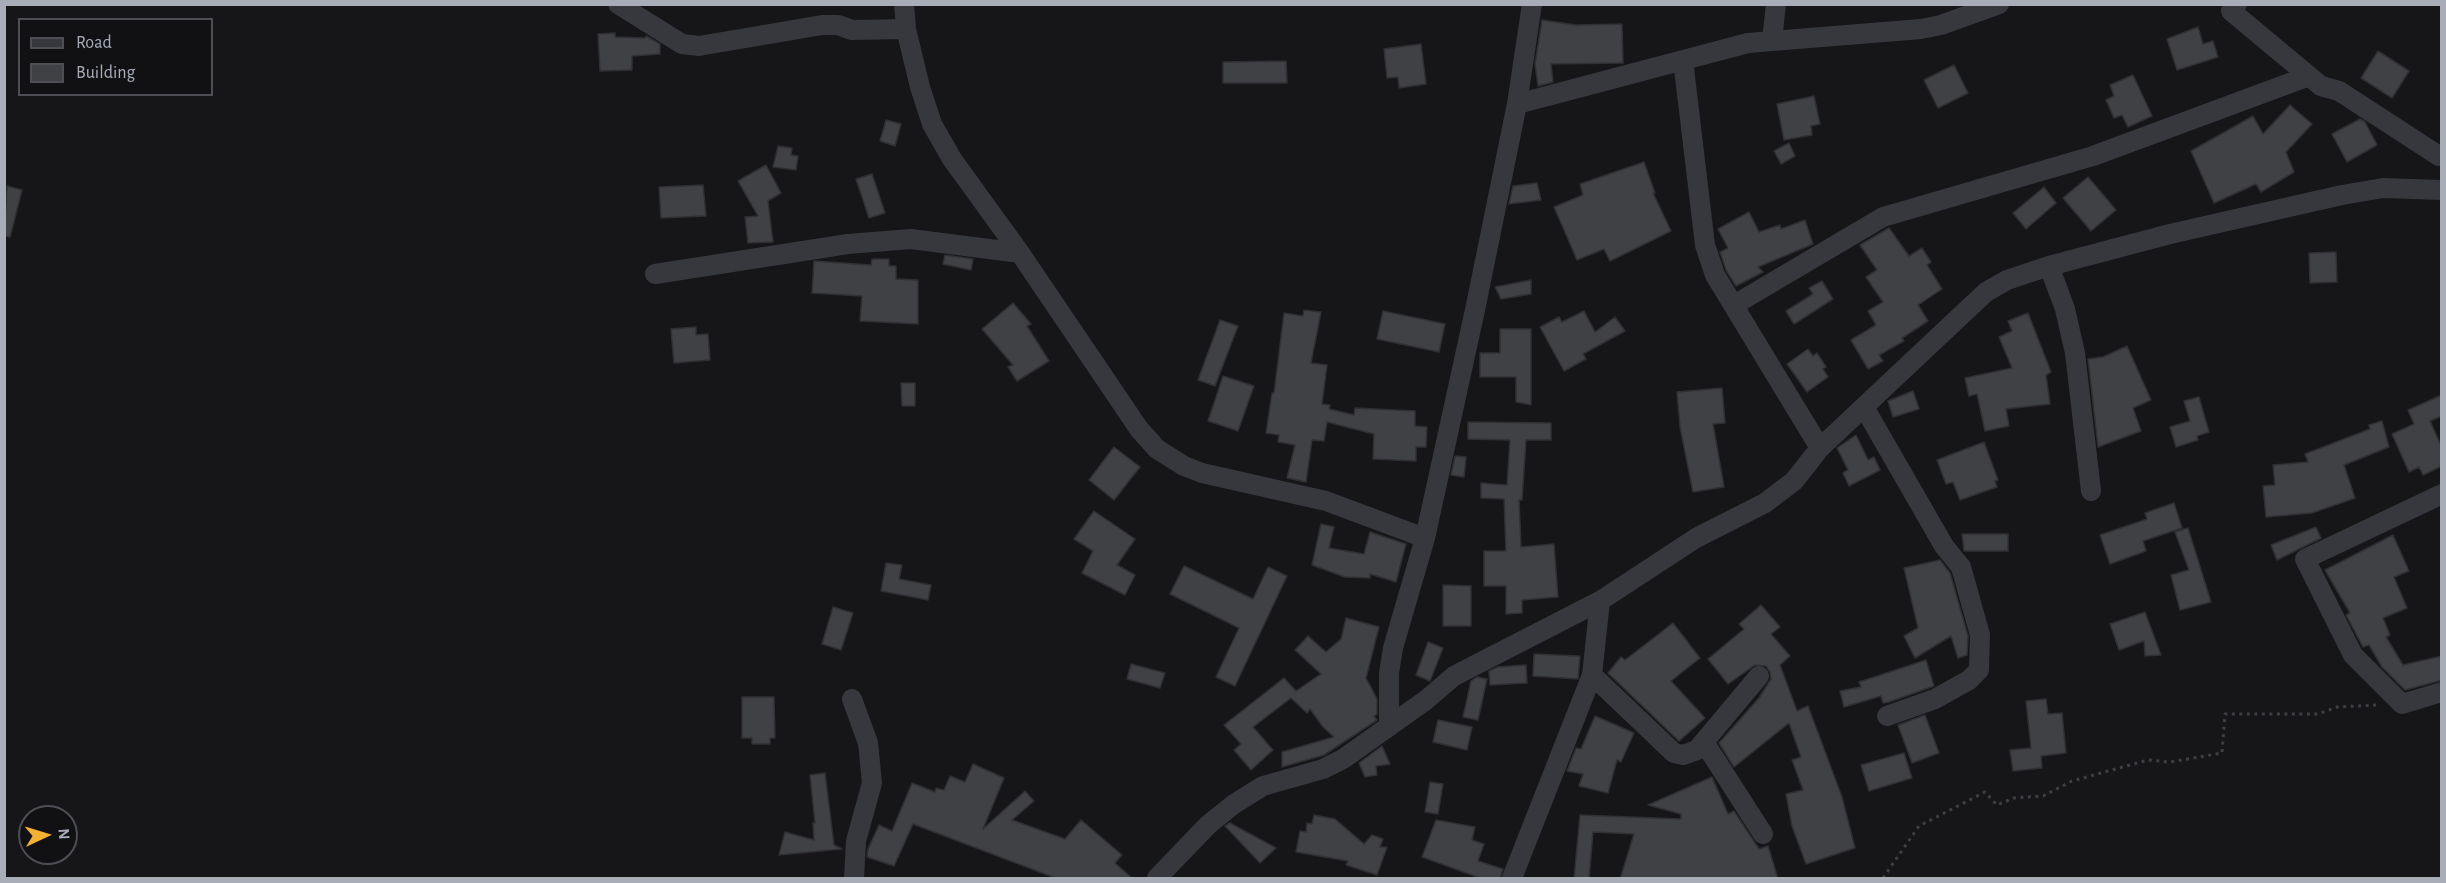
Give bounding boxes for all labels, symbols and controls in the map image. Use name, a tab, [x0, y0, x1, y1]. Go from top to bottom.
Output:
legend	[18, 18, 213, 96]
text: Road	[76, 34, 112, 52]
text: Building	[76, 64, 135, 82]
north arrow	[18, 805, 78, 865]
text: N	[56, 828, 72, 840]

